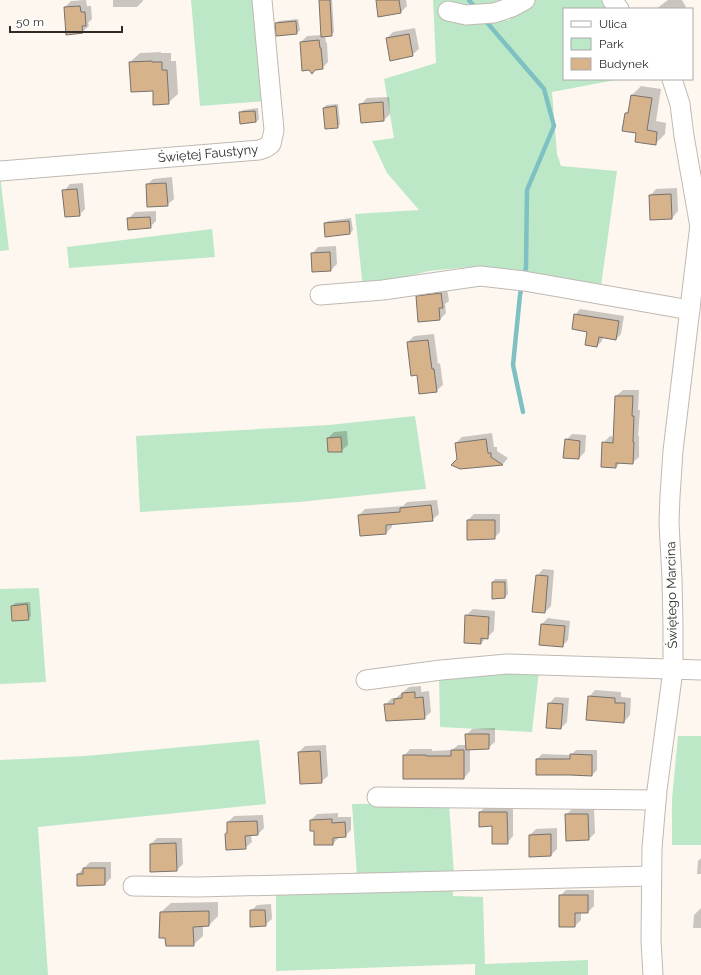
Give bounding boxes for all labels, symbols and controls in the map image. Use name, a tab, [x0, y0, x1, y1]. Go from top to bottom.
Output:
scale bar	[10, 8, 122, 34]
legend	[563, 8, 693, 80]
text: 50 m	[16, 15, 44, 29]
text: Ulica	[599, 17, 627, 31]
text: Park	[599, 37, 624, 51]
text: Budynek	[599, 57, 649, 71]
street label: Świętej Faustyny	[157, 141, 259, 165]
street label: Świętego Marcina	[662, 541, 680, 649]

